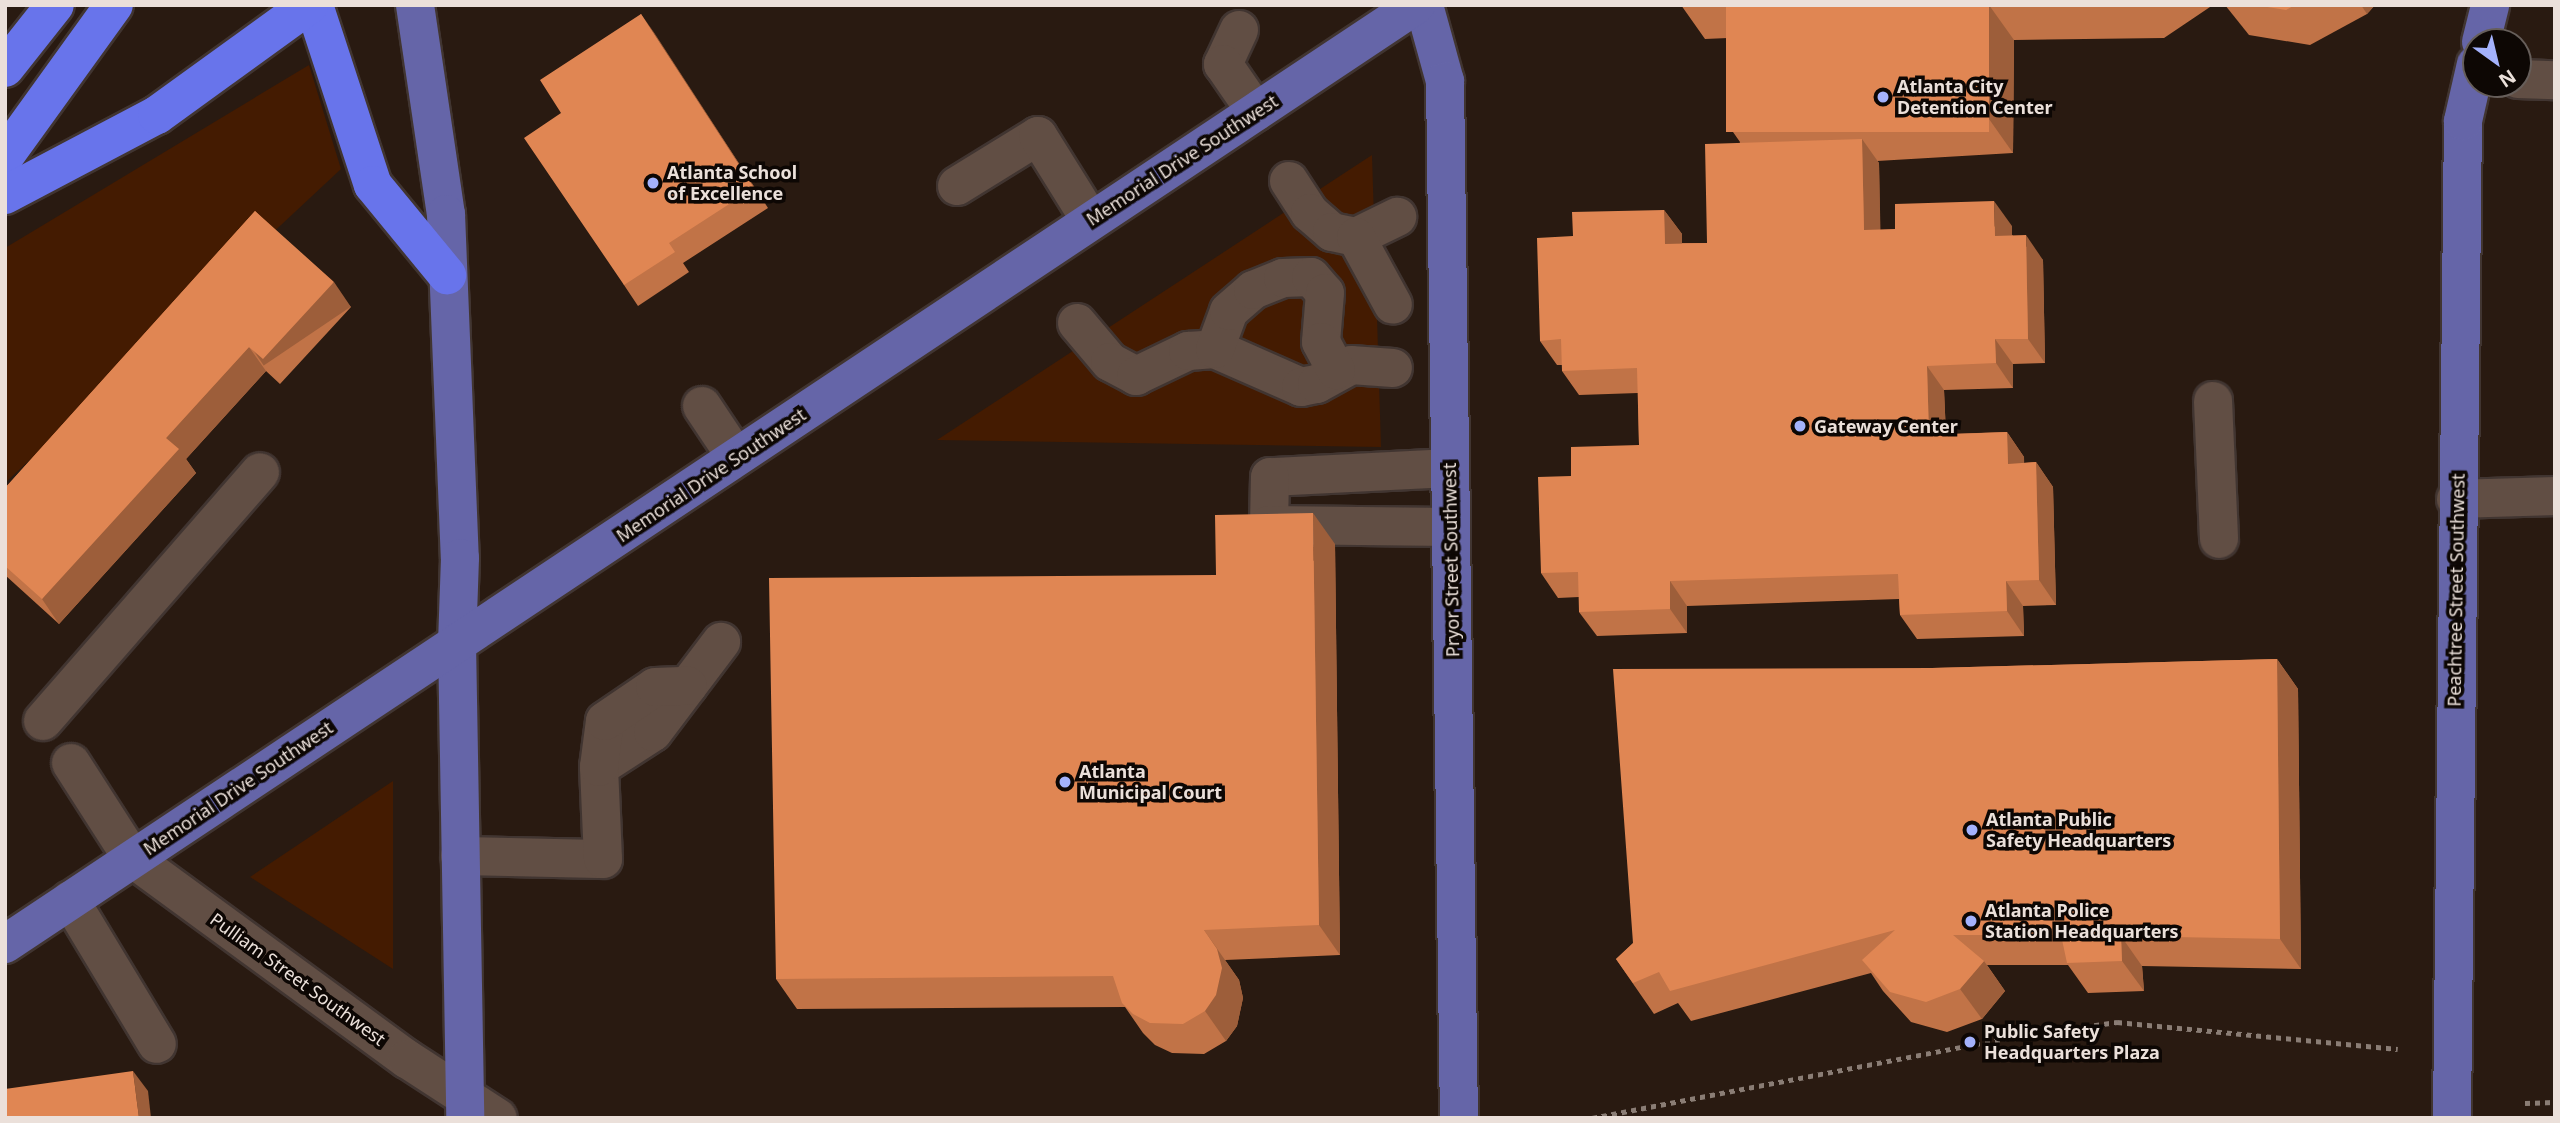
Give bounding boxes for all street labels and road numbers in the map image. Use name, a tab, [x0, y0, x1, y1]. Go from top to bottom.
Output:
street label: Memorial Drive Southwest	[1082, 90, 1282, 230]
street label: Memorial Drive Southwest	[612, 403, 810, 547]
street label: Pryor Street Southwest	[1439, 463, 1463, 657]
street label: Peachtree Street Southwest	[2443, 473, 2469, 707]
street label: Memorial Drive Southwest	[139, 716, 337, 860]
street label: Pulliam Street Southwest	[206, 908, 390, 1050]

